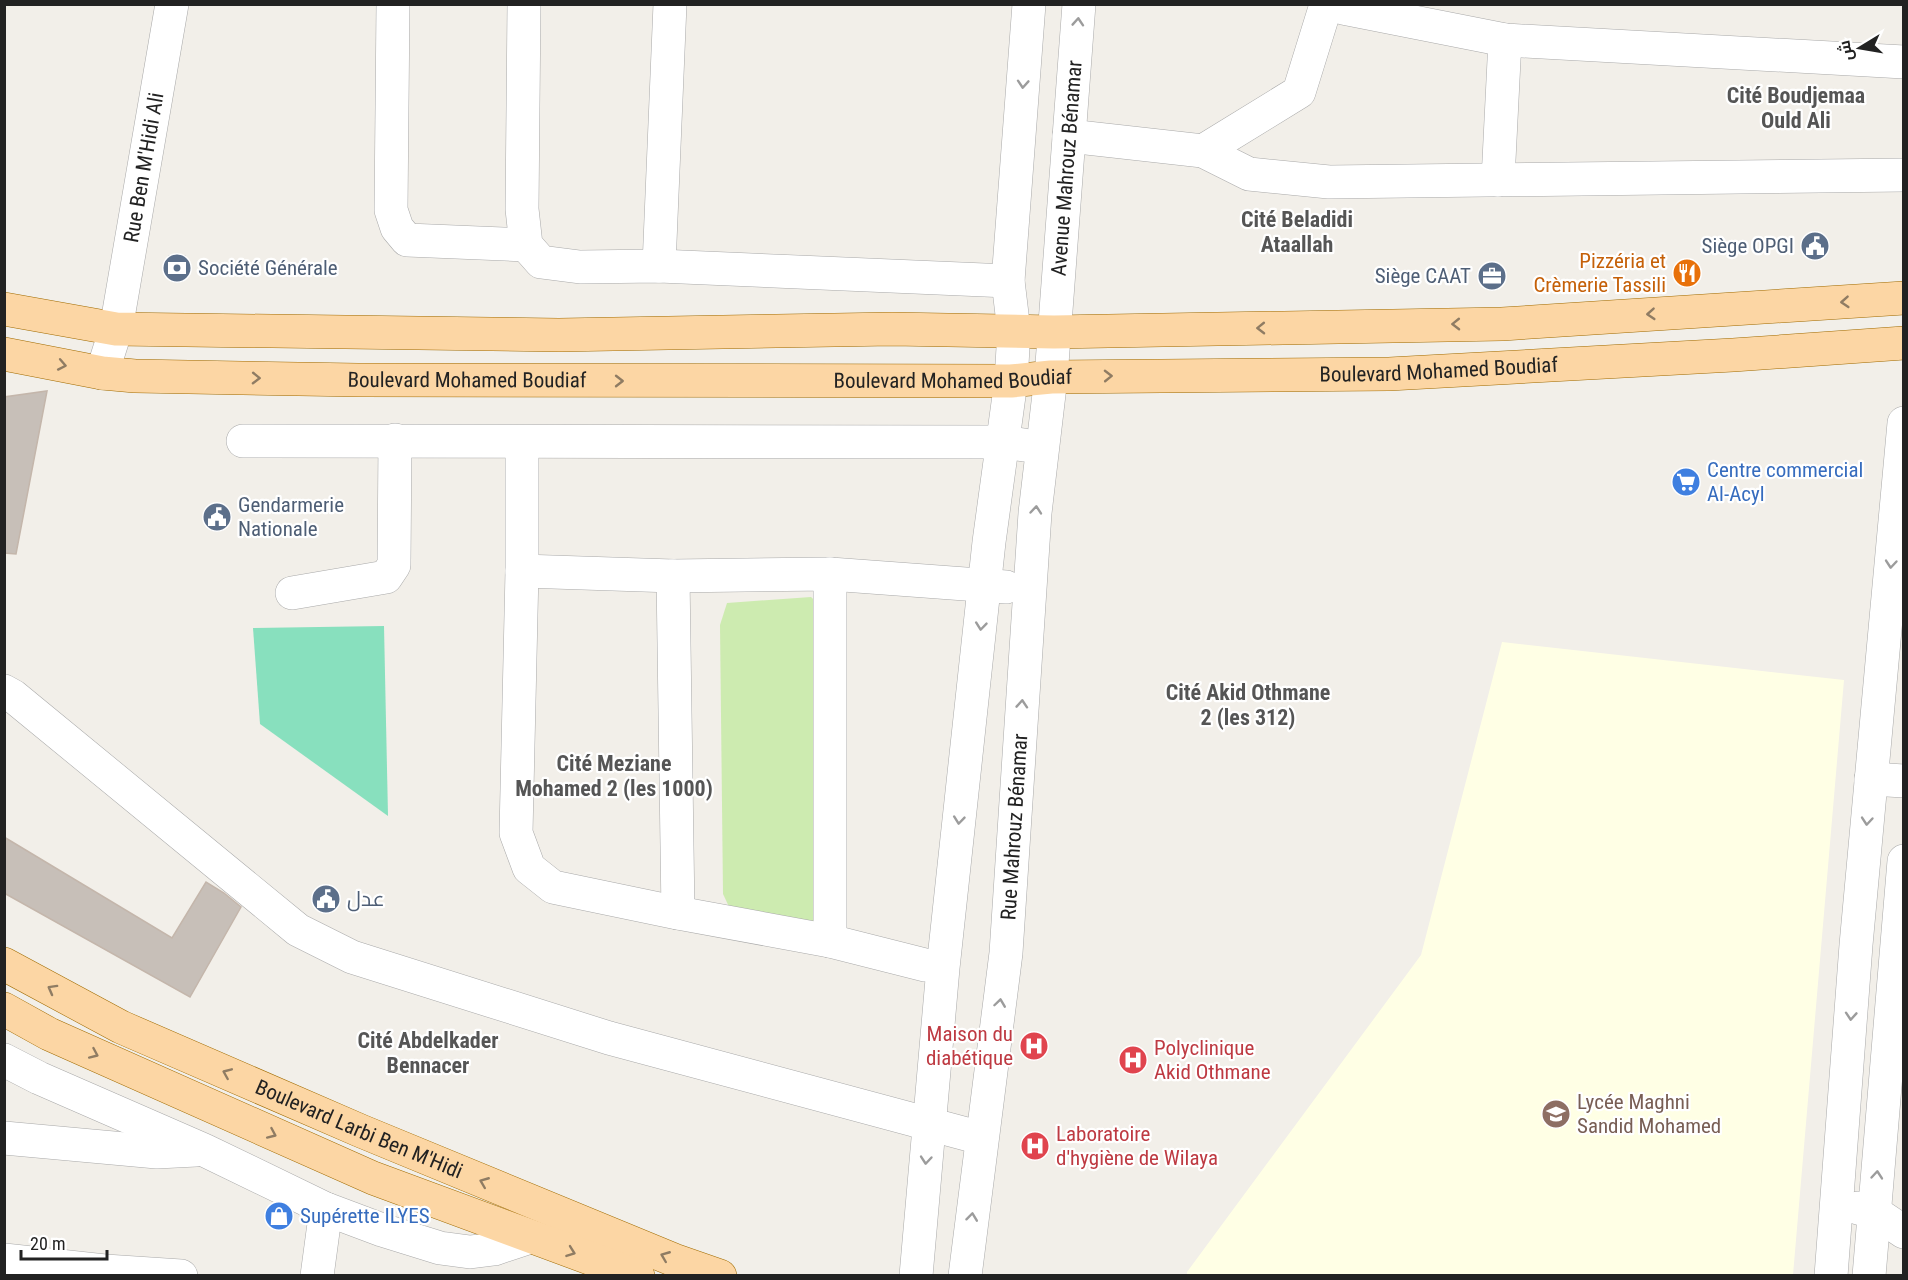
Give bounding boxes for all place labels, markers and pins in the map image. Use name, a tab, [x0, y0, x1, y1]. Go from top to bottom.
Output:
public building icon: Siège OPGI	[1799, 230, 1831, 262]
place label: Siège OPGI	[1702, 234, 1794, 258]
place label: Pizzéria et Crèmerie Tassili	[1533, 249, 1666, 297]
bank icon: Société Générale	[161, 252, 193, 284]
place label: Société Générale	[198, 256, 338, 280]
restaurant icon: Pizzéria et Crèmerie Tassili	[1671, 257, 1703, 289]
office icon: Siège CAAT	[1476, 260, 1508, 292]
place label: Siège CAAT	[1375, 264, 1471, 288]
place label: Centre commercial Al-Acyl	[1707, 458, 1863, 506]
supermarket icon: Centre commercial Al-Acyl	[1670, 466, 1702, 498]
place label: Gendarmerie Nationale	[238, 493, 344, 541]
public building icon: Gendarmerie Nationale	[201, 501, 233, 533]
public building icon: عدل	[310, 883, 342, 915]
place label: عدل	[347, 887, 385, 912]
place label: Maison du diabétique	[926, 1022, 1013, 1070]
hospital icon: Maison du diabétique	[1018, 1030, 1050, 1062]
place label: Polyclinique Akid Othmane	[1154, 1036, 1271, 1084]
hospital icon: Polyclinique Akid Othmane	[1117, 1044, 1149, 1076]
place label: Lycée Maghni Sandid Mohamed	[1577, 1090, 1721, 1138]
school or university icon: Lycée Maghni Sandid Mohamed	[1540, 1098, 1572, 1130]
place label: Laboratoire d'hygiène de Wilaya	[1056, 1122, 1218, 1170]
hospital icon: Laboratoire d'hygiène de Wilaya	[1019, 1130, 1051, 1162]
shop icon: Supérette ILYES	[263, 1200, 295, 1232]
place label: Supérette ILYES	[300, 1204, 430, 1228]

